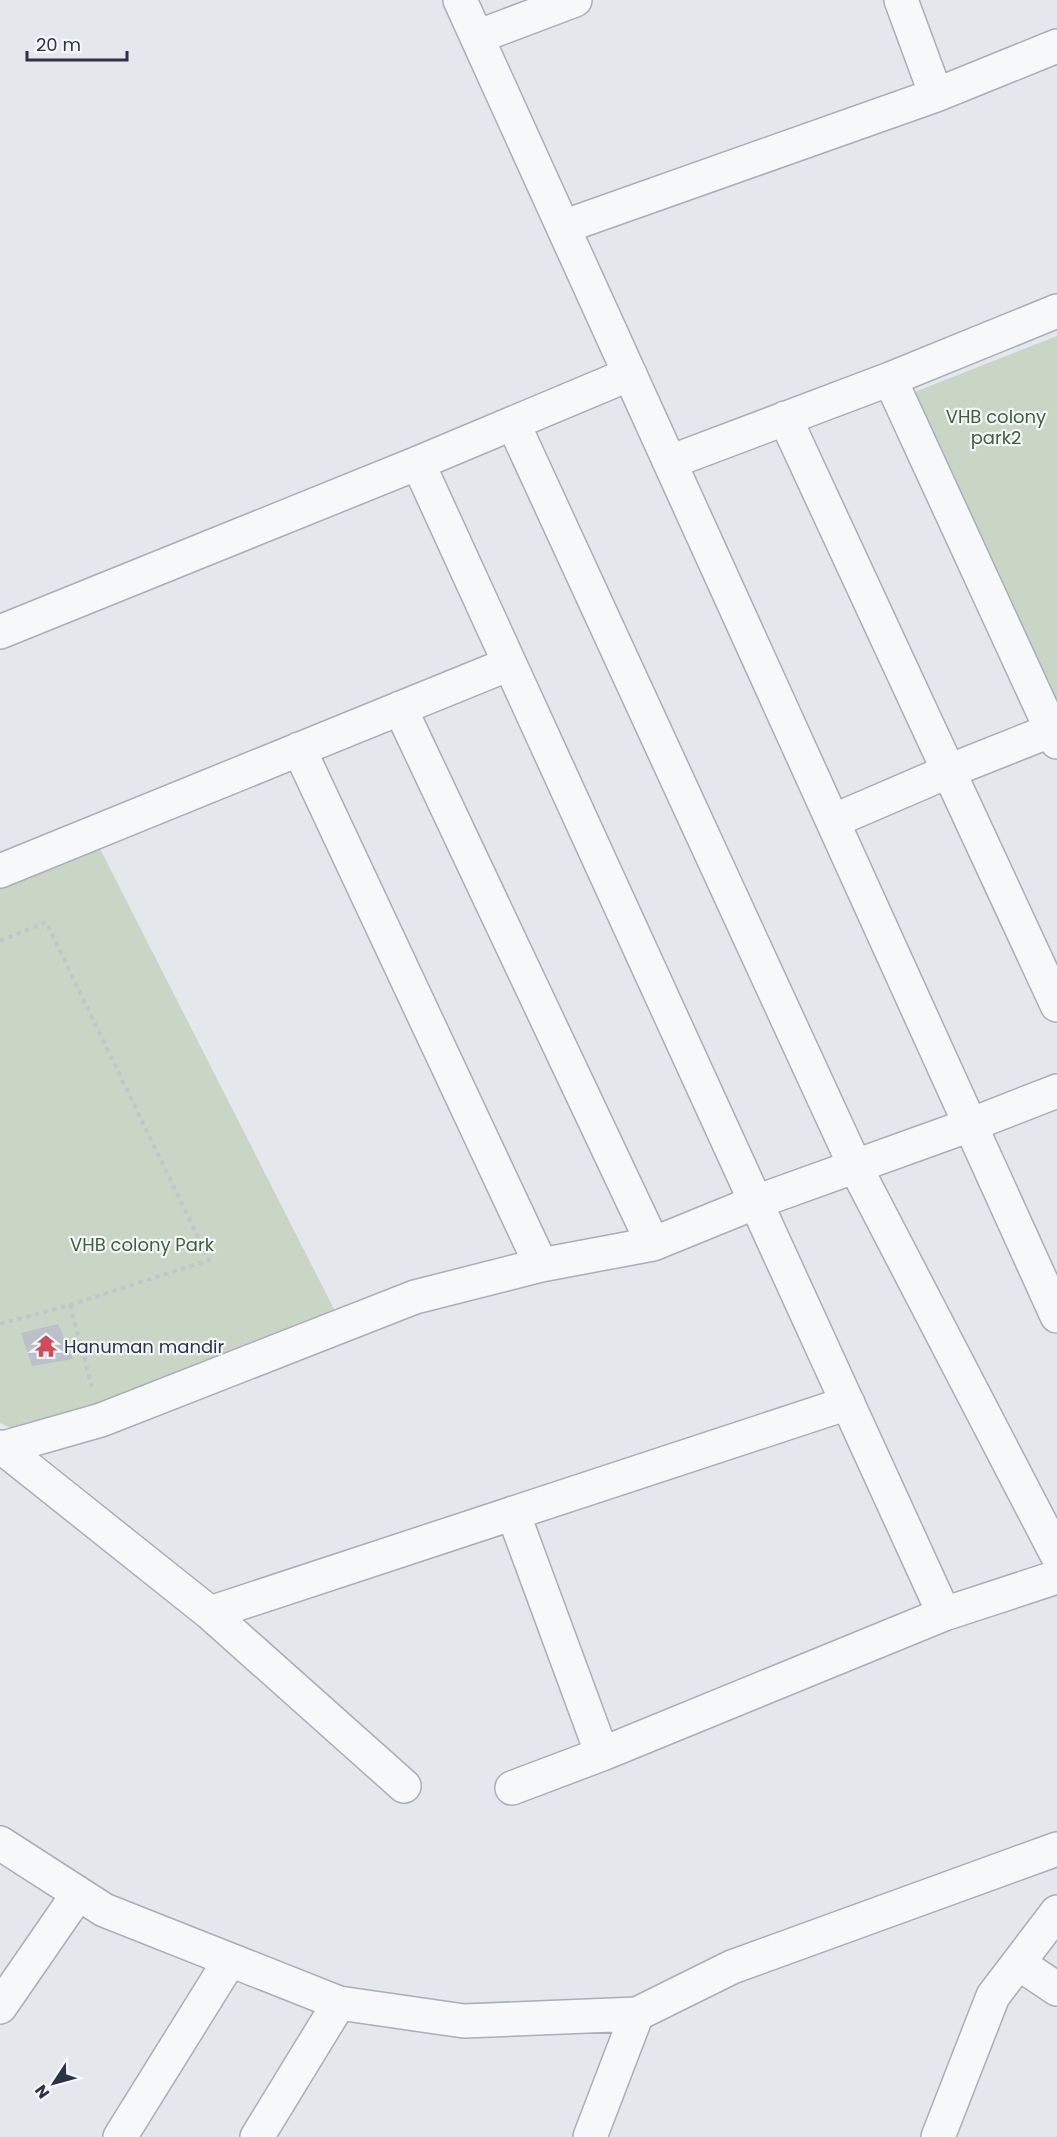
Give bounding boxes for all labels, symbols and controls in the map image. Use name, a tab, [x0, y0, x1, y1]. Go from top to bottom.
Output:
scale bar	[27, 24, 128, 62]
text: 20 m	[36, 32, 81, 57]
park label: VHB colony park2	[946, 404, 1046, 450]
park label: VHB colony Park	[70, 1232, 215, 1257]
temple icon: Hanuman mandir	[33, 1333, 59, 1359]
place label: Hanuman mandir	[64, 1334, 225, 1359]
north arrow	[24, 2053, 84, 2113]
text: N	[29, 2080, 55, 2103]

